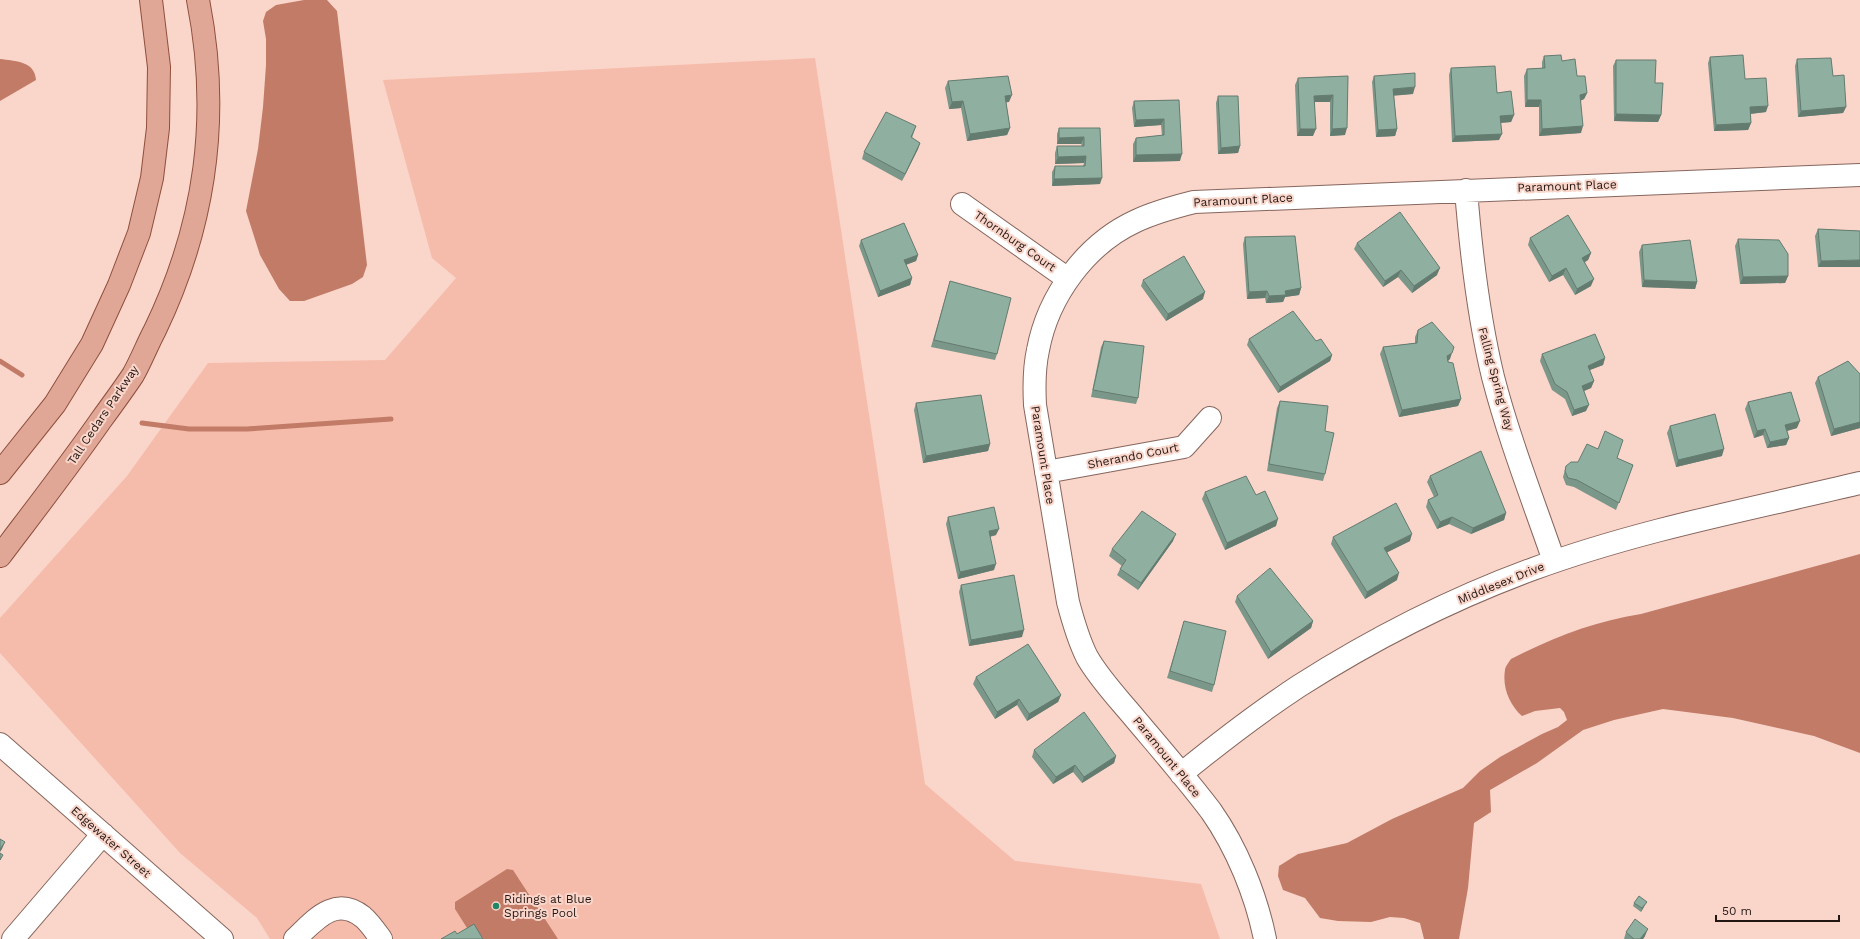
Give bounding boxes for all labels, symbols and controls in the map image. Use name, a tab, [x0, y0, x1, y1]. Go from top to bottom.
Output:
street label: Paramount Place	[1517, 177, 1617, 195]
street label: Paramount Place	[1193, 190, 1293, 210]
street label: Thornburg Court	[972, 208, 1058, 274]
street label: Falling Spring Way	[1475, 326, 1517, 433]
street label: Tall Cedars Parkway	[65, 362, 142, 467]
street label: Paramount Place	[1028, 405, 1058, 505]
street label: Sherando Court	[1086, 440, 1180, 472]
street label: Middlesex Drive	[1456, 559, 1546, 607]
street label: Paramount Place	[1130, 714, 1204, 800]
street label: Edgewater Street	[68, 803, 154, 881]
place label: Ridings at Blue Springs Pool	[504, 892, 592, 920]
scale bar	[1716, 897, 1839, 923]
marker: Ridings at Blue Springs Pool	[491, 901, 501, 911]
text: 50 m	[1722, 904, 1752, 918]

